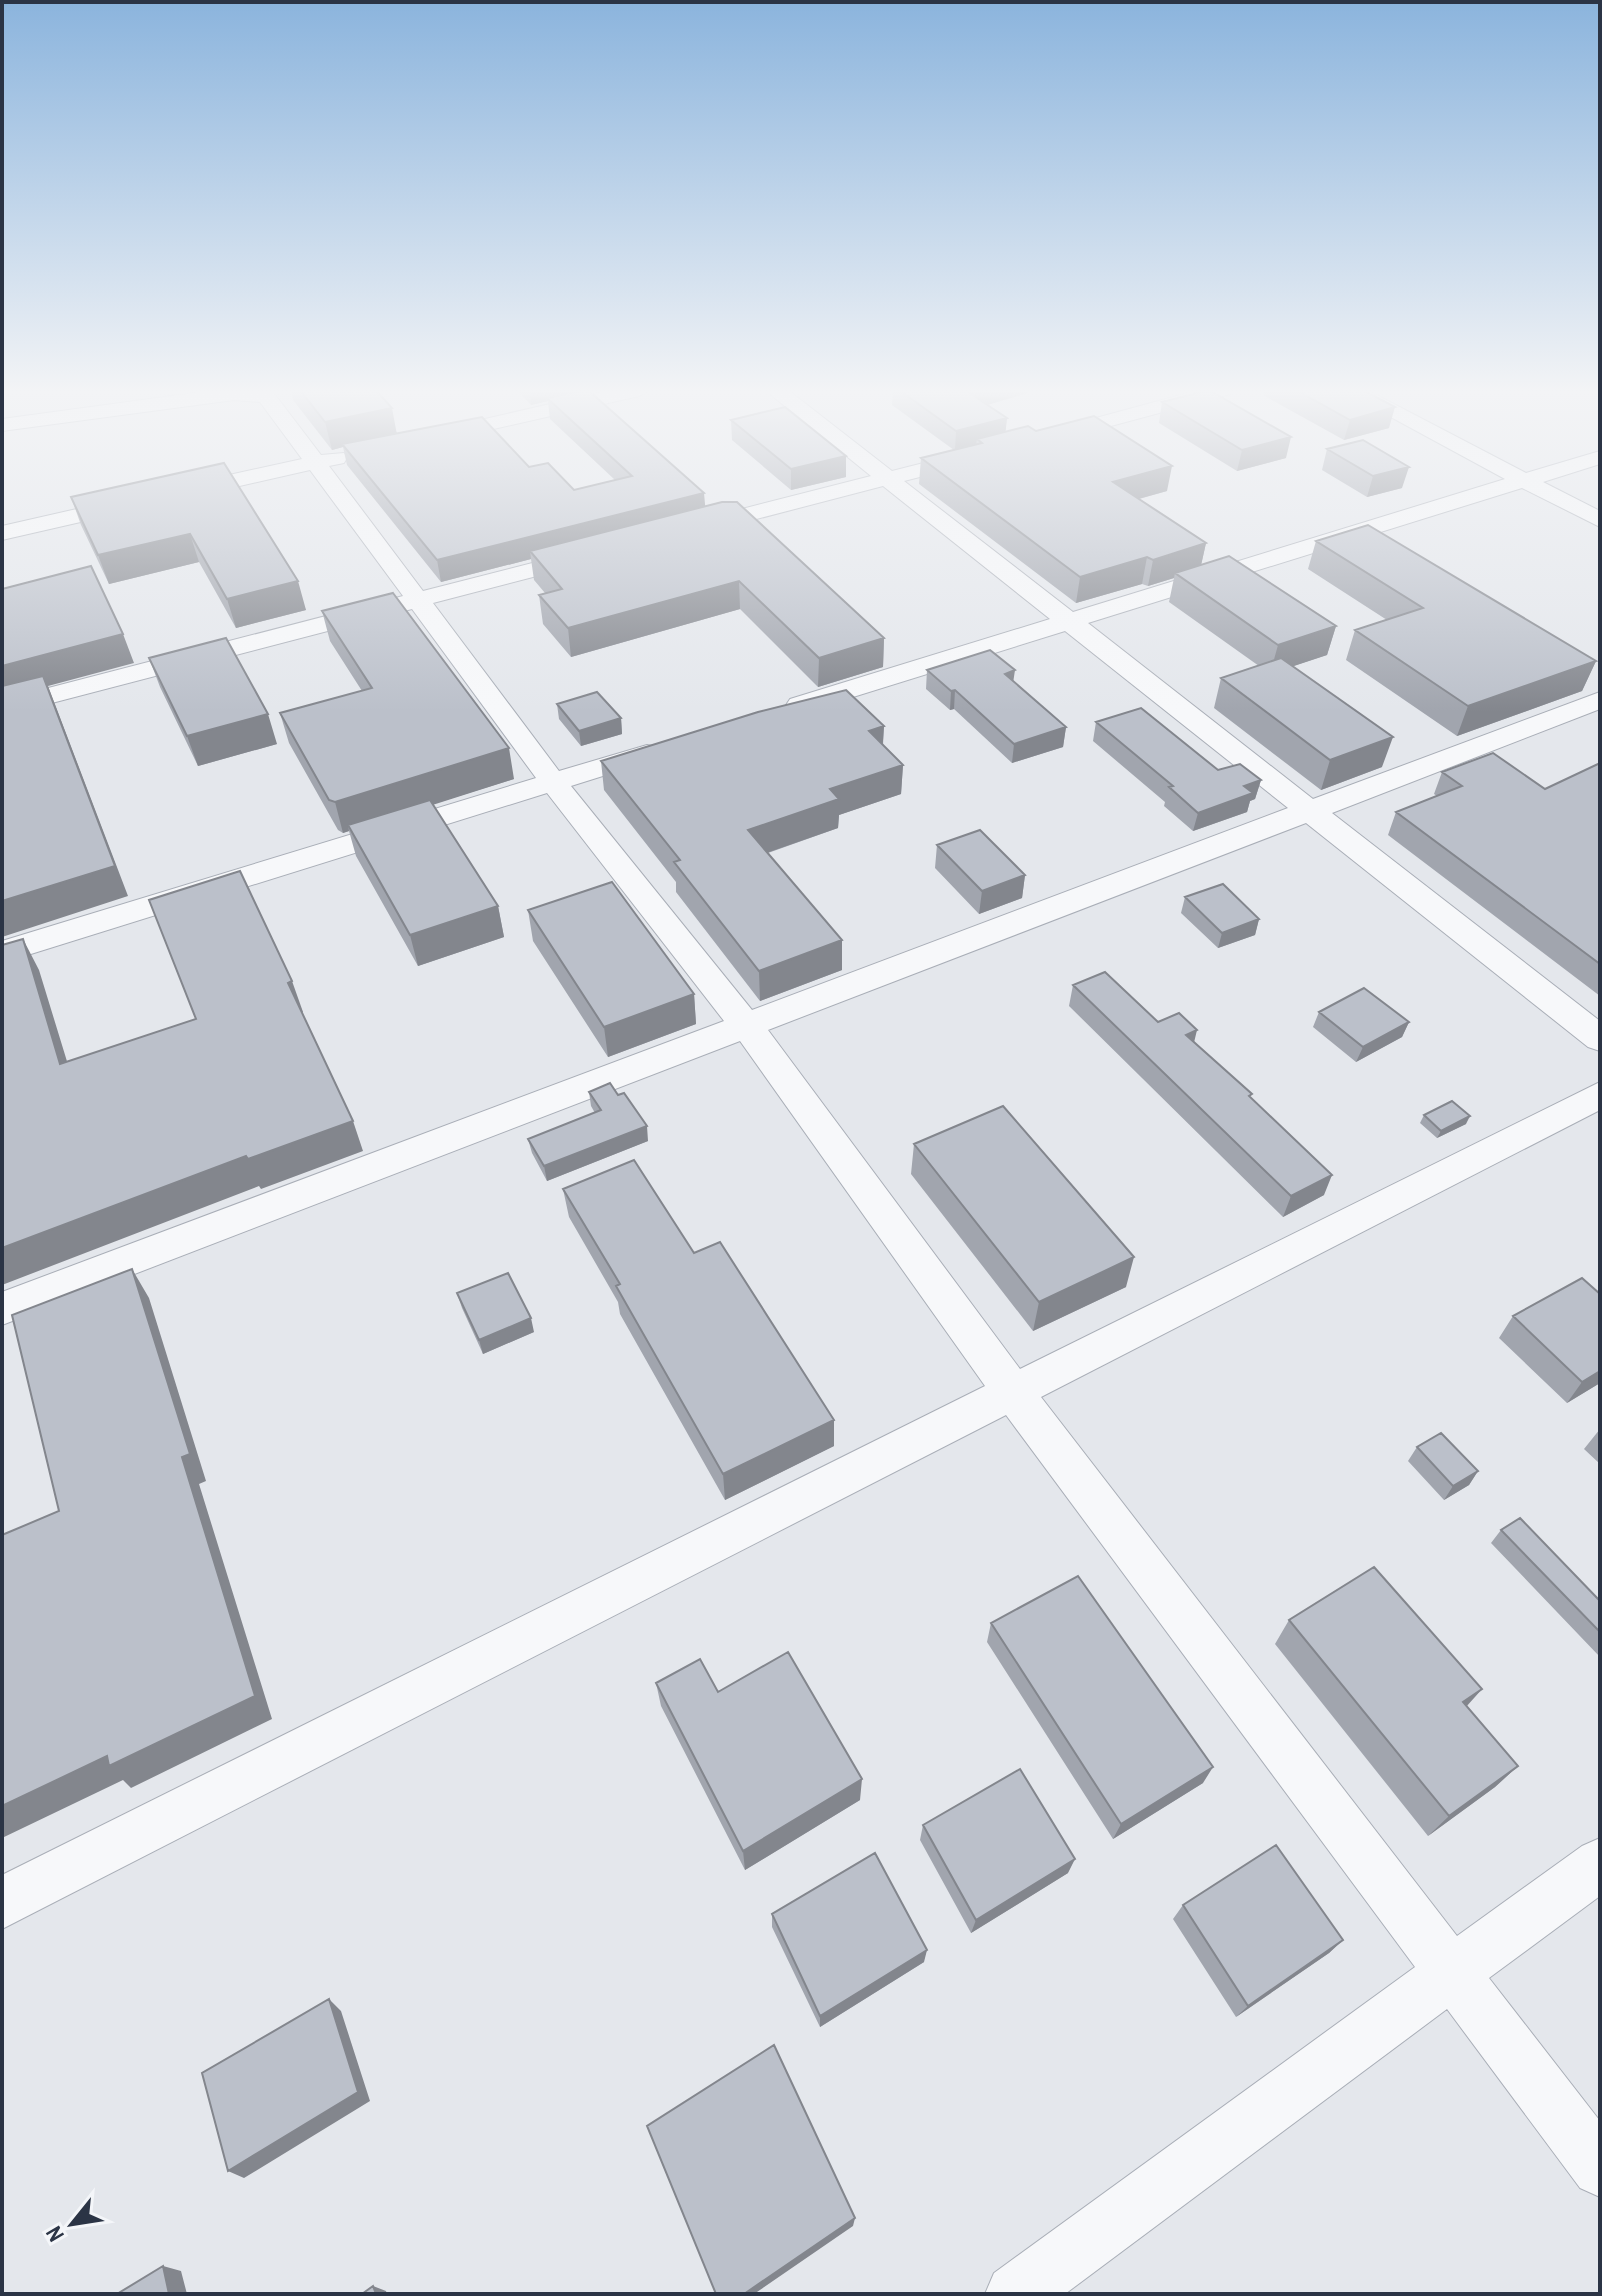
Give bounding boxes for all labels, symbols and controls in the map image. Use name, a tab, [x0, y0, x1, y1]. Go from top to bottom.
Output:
north arrow	[32, 2184, 112, 2264]
text: N	[38, 2221, 71, 2247]

